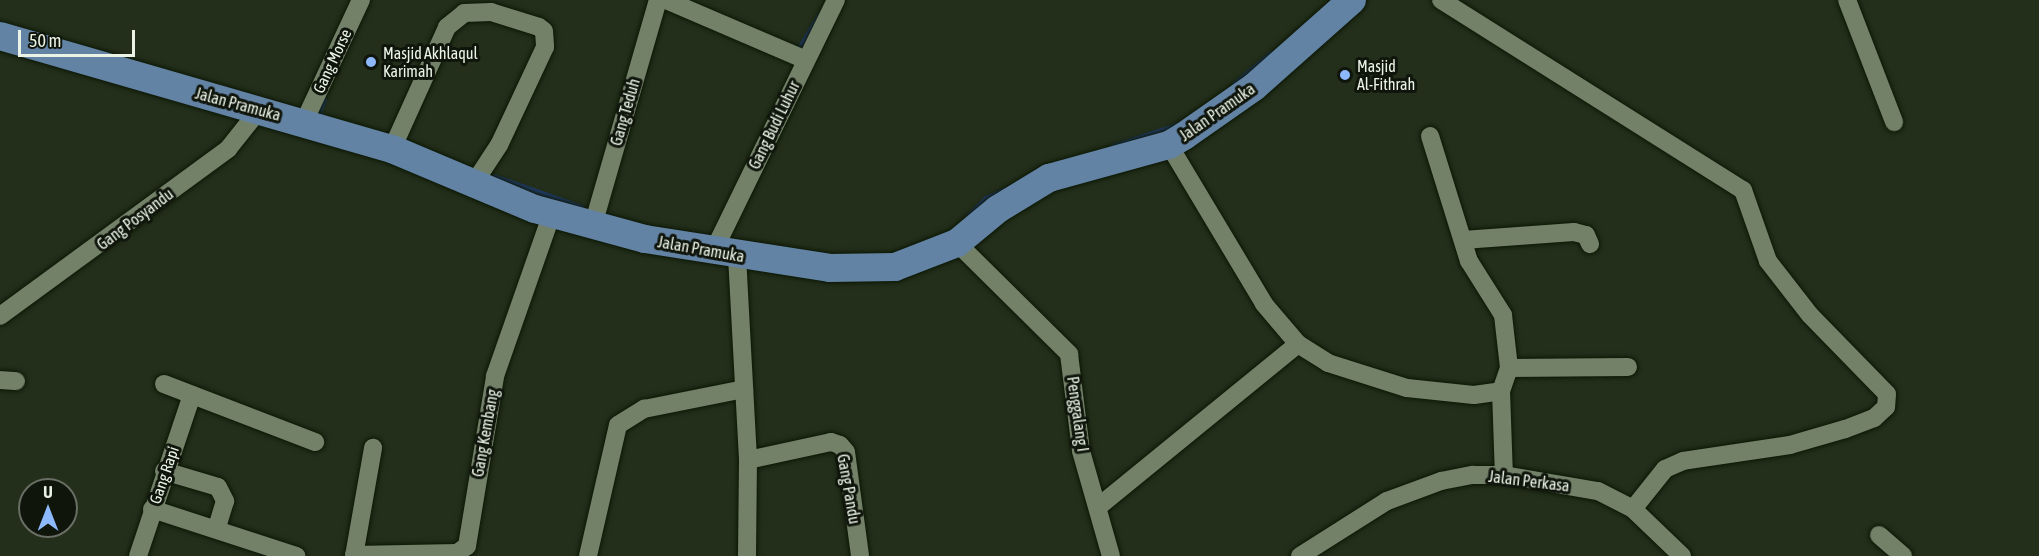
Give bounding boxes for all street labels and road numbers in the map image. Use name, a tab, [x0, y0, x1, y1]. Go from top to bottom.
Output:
street label: Gang Morse	[309, 26, 355, 96]
street label: Gang Teduh	[606, 76, 644, 148]
street label: Gang Budi Luhur	[744, 78, 804, 172]
street label: Jalan Pramuka	[1176, 79, 1258, 145]
street label: Jalan Pramuka	[193, 83, 283, 125]
street label: Gang Posyandu	[93, 184, 177, 254]
street label: Jalan Pramuka	[656, 232, 746, 266]
street label: Penggalang I	[1063, 375, 1093, 453]
street label: Gang Kembang	[468, 388, 502, 478]
street label: Gang Rapi	[145, 444, 183, 506]
street label: Gang Pandu	[833, 452, 865, 526]
street label: Jalan Perkasa	[1487, 467, 1571, 495]

